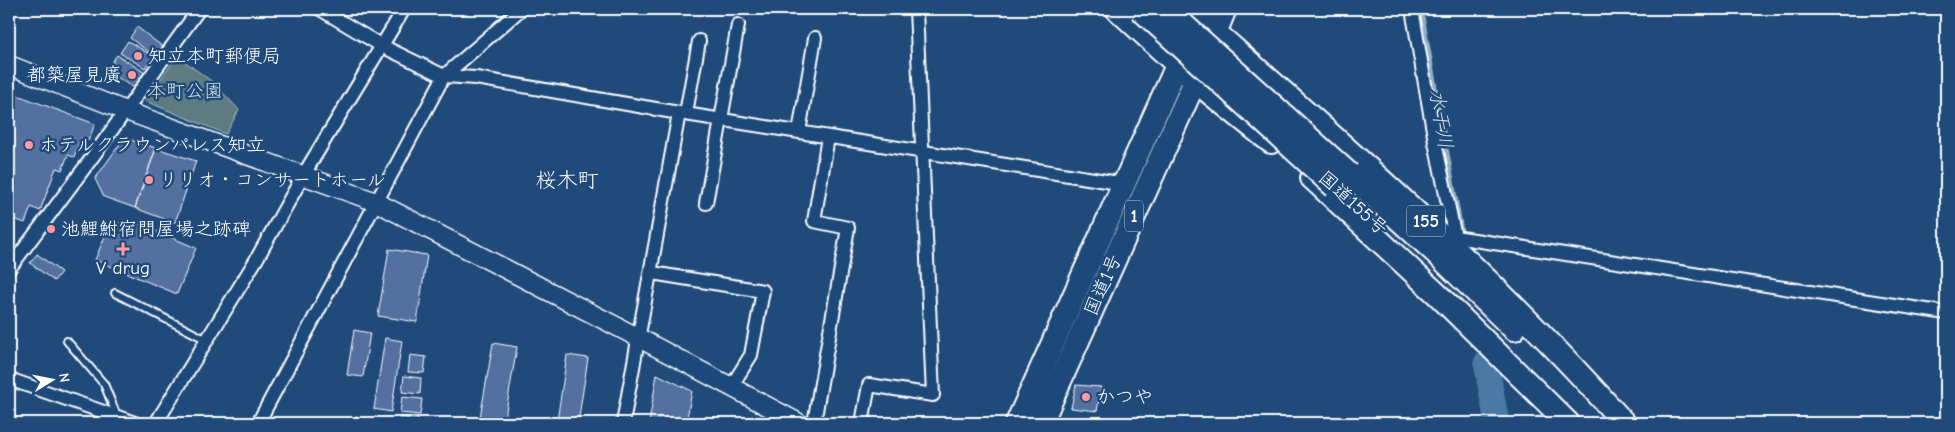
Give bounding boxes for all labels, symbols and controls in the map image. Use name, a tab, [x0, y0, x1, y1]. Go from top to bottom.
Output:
place label: 知立本町郵便局	[148, 45, 281, 67]
marker: 知立本町郵便局	[132, 50, 144, 62]
place label: 都築屋見廣	[27, 64, 122, 86]
marker: 都築屋見廣	[126, 69, 138, 81]
park label: 本町公園	[147, 80, 223, 102]
water label: 水干川	[1424, 87, 1458, 151]
place label: ホテルクラウンパレス知立	[39, 134, 265, 156]
marker: ホテルクラウンパレス知立	[23, 139, 35, 151]
street label: 国道155号	[1314, 166, 1392, 240]
district label: 桜木町	[536, 168, 599, 192]
place label: リリオ・コンサートホール	[159, 169, 386, 191]
marker: リリオ・コンサートホール	[143, 174, 155, 186]
road number: 1	[1125, 200, 1143, 232]
road number: 155	[1407, 206, 1445, 237]
place label: 池鯉鮒宿問屋場之跡碑	[61, 218, 251, 240]
marker: 池鯉鮒宿問屋場之跡碑	[45, 223, 57, 235]
marker: V drug	[117, 243, 129, 255]
street label: 国道1号	[1080, 251, 1126, 319]
place label: V drug	[96, 257, 150, 279]
north arrow	[28, 354, 78, 404]
text: N	[55, 372, 73, 384]
place label: かつや	[1096, 386, 1153, 408]
marker: かつや	[1080, 391, 1092, 403]

